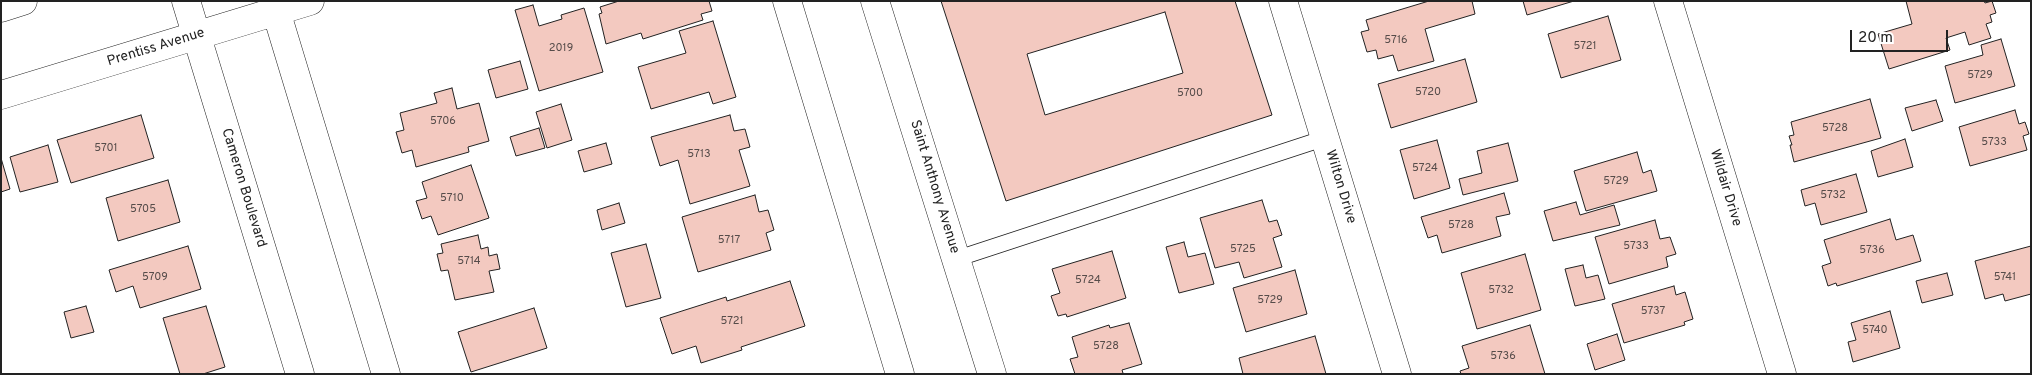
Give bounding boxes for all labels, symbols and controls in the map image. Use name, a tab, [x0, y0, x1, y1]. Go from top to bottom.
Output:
scale bar	[1852, 20, 1950, 52]
street label: Prentiss Avenue	[105, 25, 207, 71]
text: 20 m	[1858, 29, 1893, 48]
house number: 5716	[1384, 34, 1408, 48]
house number: 5721	[1573, 40, 1597, 54]
house number: 2019	[549, 42, 573, 56]
house number: 5729	[1967, 69, 1993, 83]
house number: 5720	[1415, 86, 1441, 100]
house number: 5700	[1177, 87, 1203, 101]
house number: 5706	[430, 115, 456, 129]
street label: Saint Anthony Avenue	[906, 118, 962, 256]
house number: 5728	[1822, 122, 1848, 136]
street label: Cameron Boulevard	[217, 126, 269, 250]
house number: 5733	[1981, 136, 2007, 150]
house number: 5701	[94, 142, 118, 156]
street label: Wildair Drive	[1705, 147, 1745, 229]
house number: 5713	[687, 148, 711, 162]
street label: Wilton Drive	[1321, 148, 1359, 226]
house number: 5724	[1412, 162, 1438, 176]
house number: 5729	[1603, 175, 1629, 189]
house number: 5732	[1820, 189, 1846, 203]
house number: 5710	[440, 192, 464, 206]
house number: 5705	[130, 203, 156, 217]
house number: 5728	[1448, 219, 1474, 233]
house number: 5717	[718, 234, 740, 248]
house number: 5733	[1623, 240, 1649, 254]
house number: 5725	[1230, 243, 1256, 257]
house number: 5736	[1859, 244, 1885, 258]
house number: 5714	[457, 255, 481, 269]
house number: 5709	[142, 271, 168, 285]
house number: 5741	[1994, 271, 2016, 285]
house number: 5724	[1075, 274, 1101, 288]
house number: 5732	[1488, 284, 1514, 298]
house number: 5729	[1257, 294, 1283, 308]
house number: 5737	[1641, 305, 1665, 319]
house number: 5721	[720, 315, 744, 329]
house number: 5740	[1862, 324, 1888, 338]
house number: 5728	[1093, 340, 1119, 354]
house number: 5736	[1490, 350, 1516, 364]

